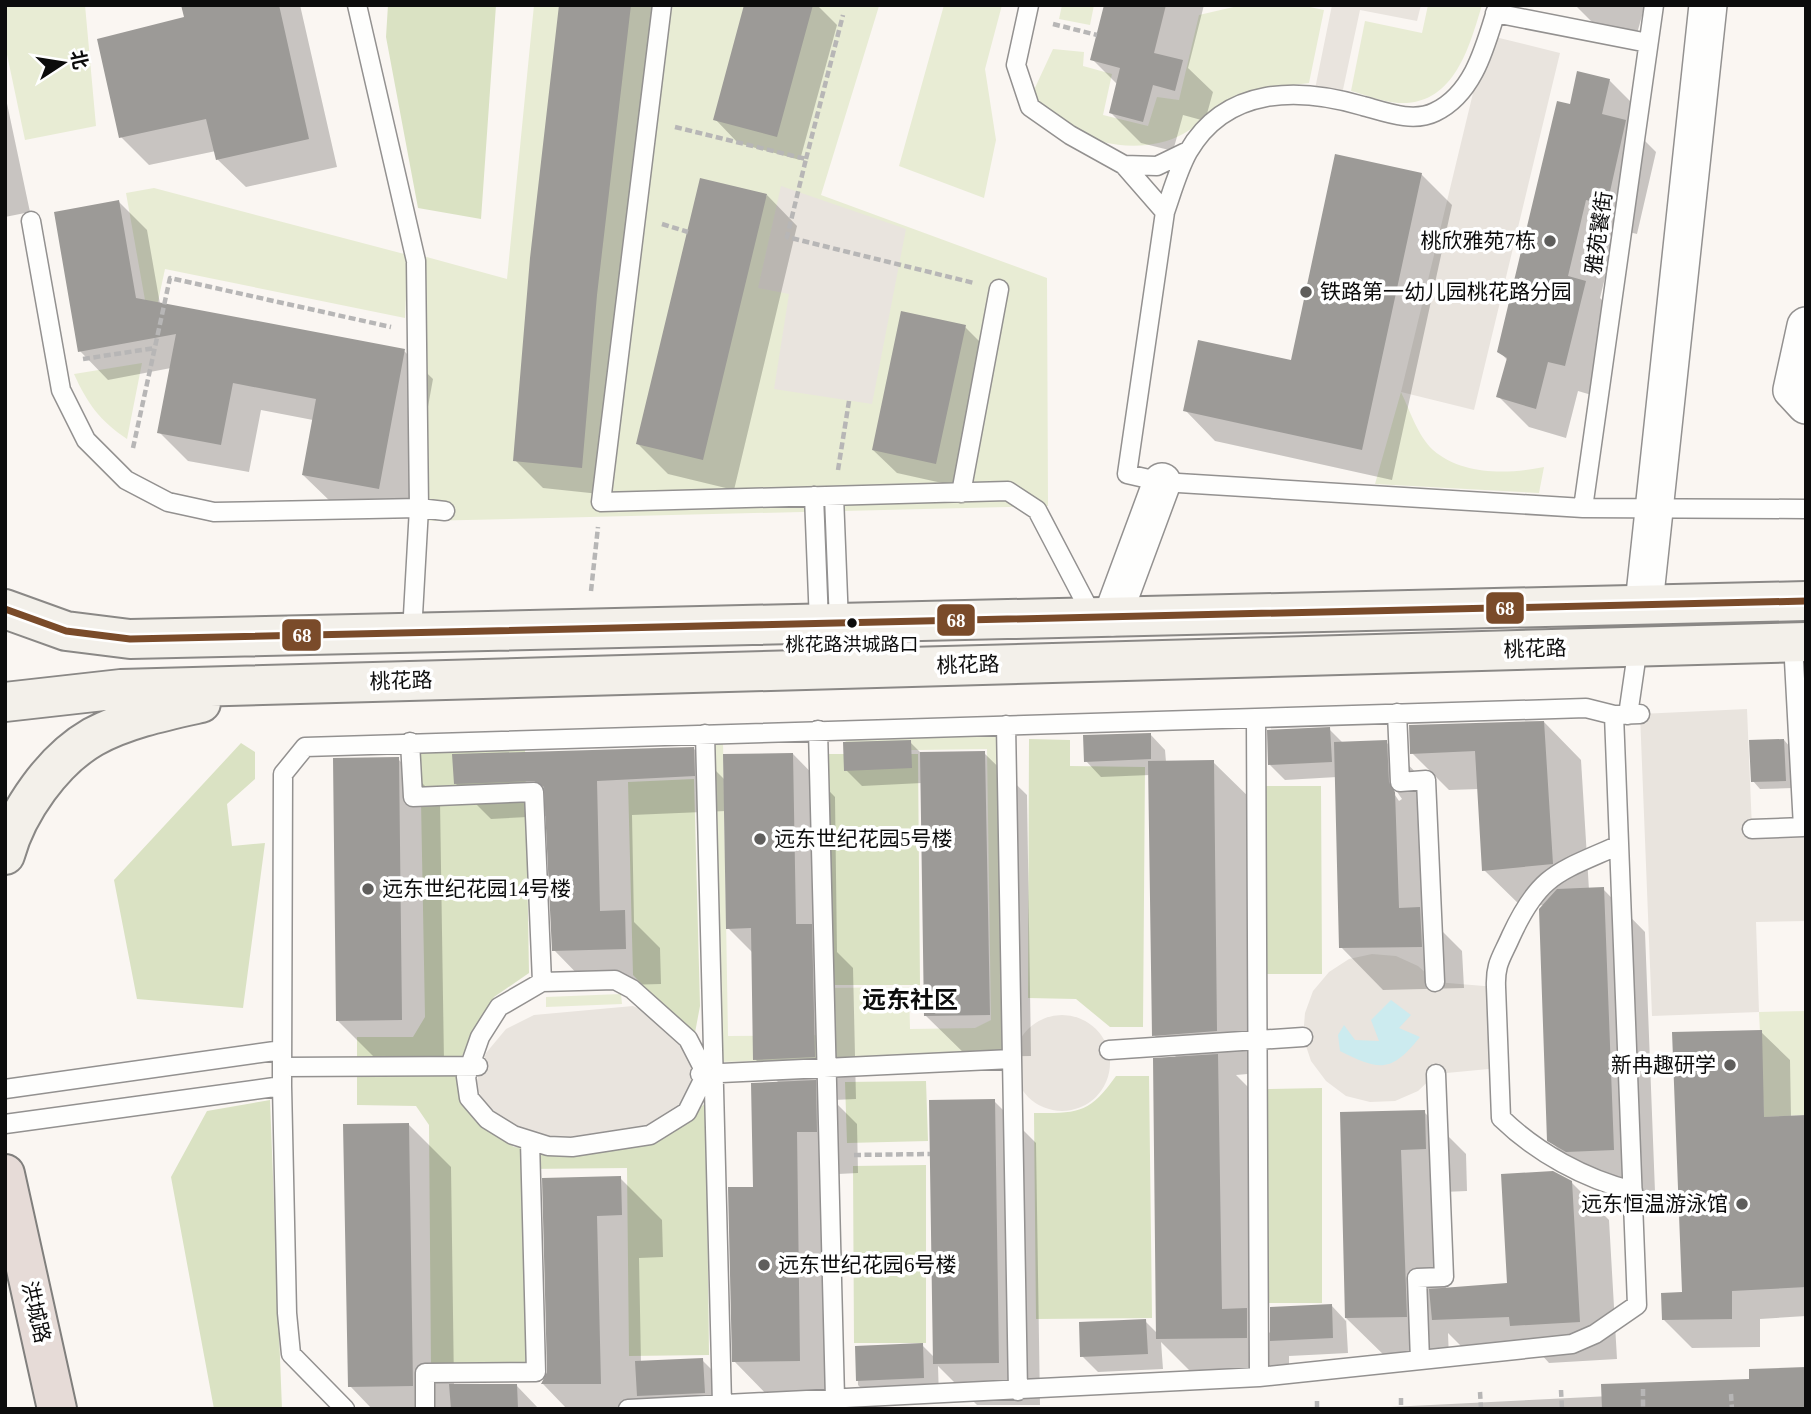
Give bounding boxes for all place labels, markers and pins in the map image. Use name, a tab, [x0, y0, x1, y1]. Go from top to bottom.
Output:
place label: 桃欣雅苑7栋	[1421, 229, 1536, 253]
marker: 桃欣雅苑7栋	[1542, 233, 1558, 249]
place label: 铁路第一幼儿园桃花路分园	[1320, 280, 1572, 304]
marker: 铁路第一幼儿园桃花路分园	[1298, 284, 1314, 300]
marker: 桃花路洪城路口	[845, 616, 859, 630]
place label: 桃花路洪城路口	[785, 634, 919, 655]
place label: 远东世纪花园5号楼	[774, 827, 953, 851]
marker: 远东世纪花园5号楼	[752, 831, 768, 847]
place label: 远东世纪花园14号楼	[382, 877, 571, 901]
marker: 远东世纪花园14号楼	[360, 881, 376, 897]
place label: 新冉趣研学	[1611, 1053, 1716, 1077]
marker: 新冉趣研学	[1722, 1057, 1738, 1073]
place label: 远东恒温游泳馆	[1581, 1192, 1728, 1216]
marker: 远东恒温游泳馆	[1734, 1196, 1750, 1212]
place label: 远东世纪花园6号楼	[778, 1253, 957, 1277]
marker: 远东世纪花园6号楼	[756, 1257, 772, 1273]

